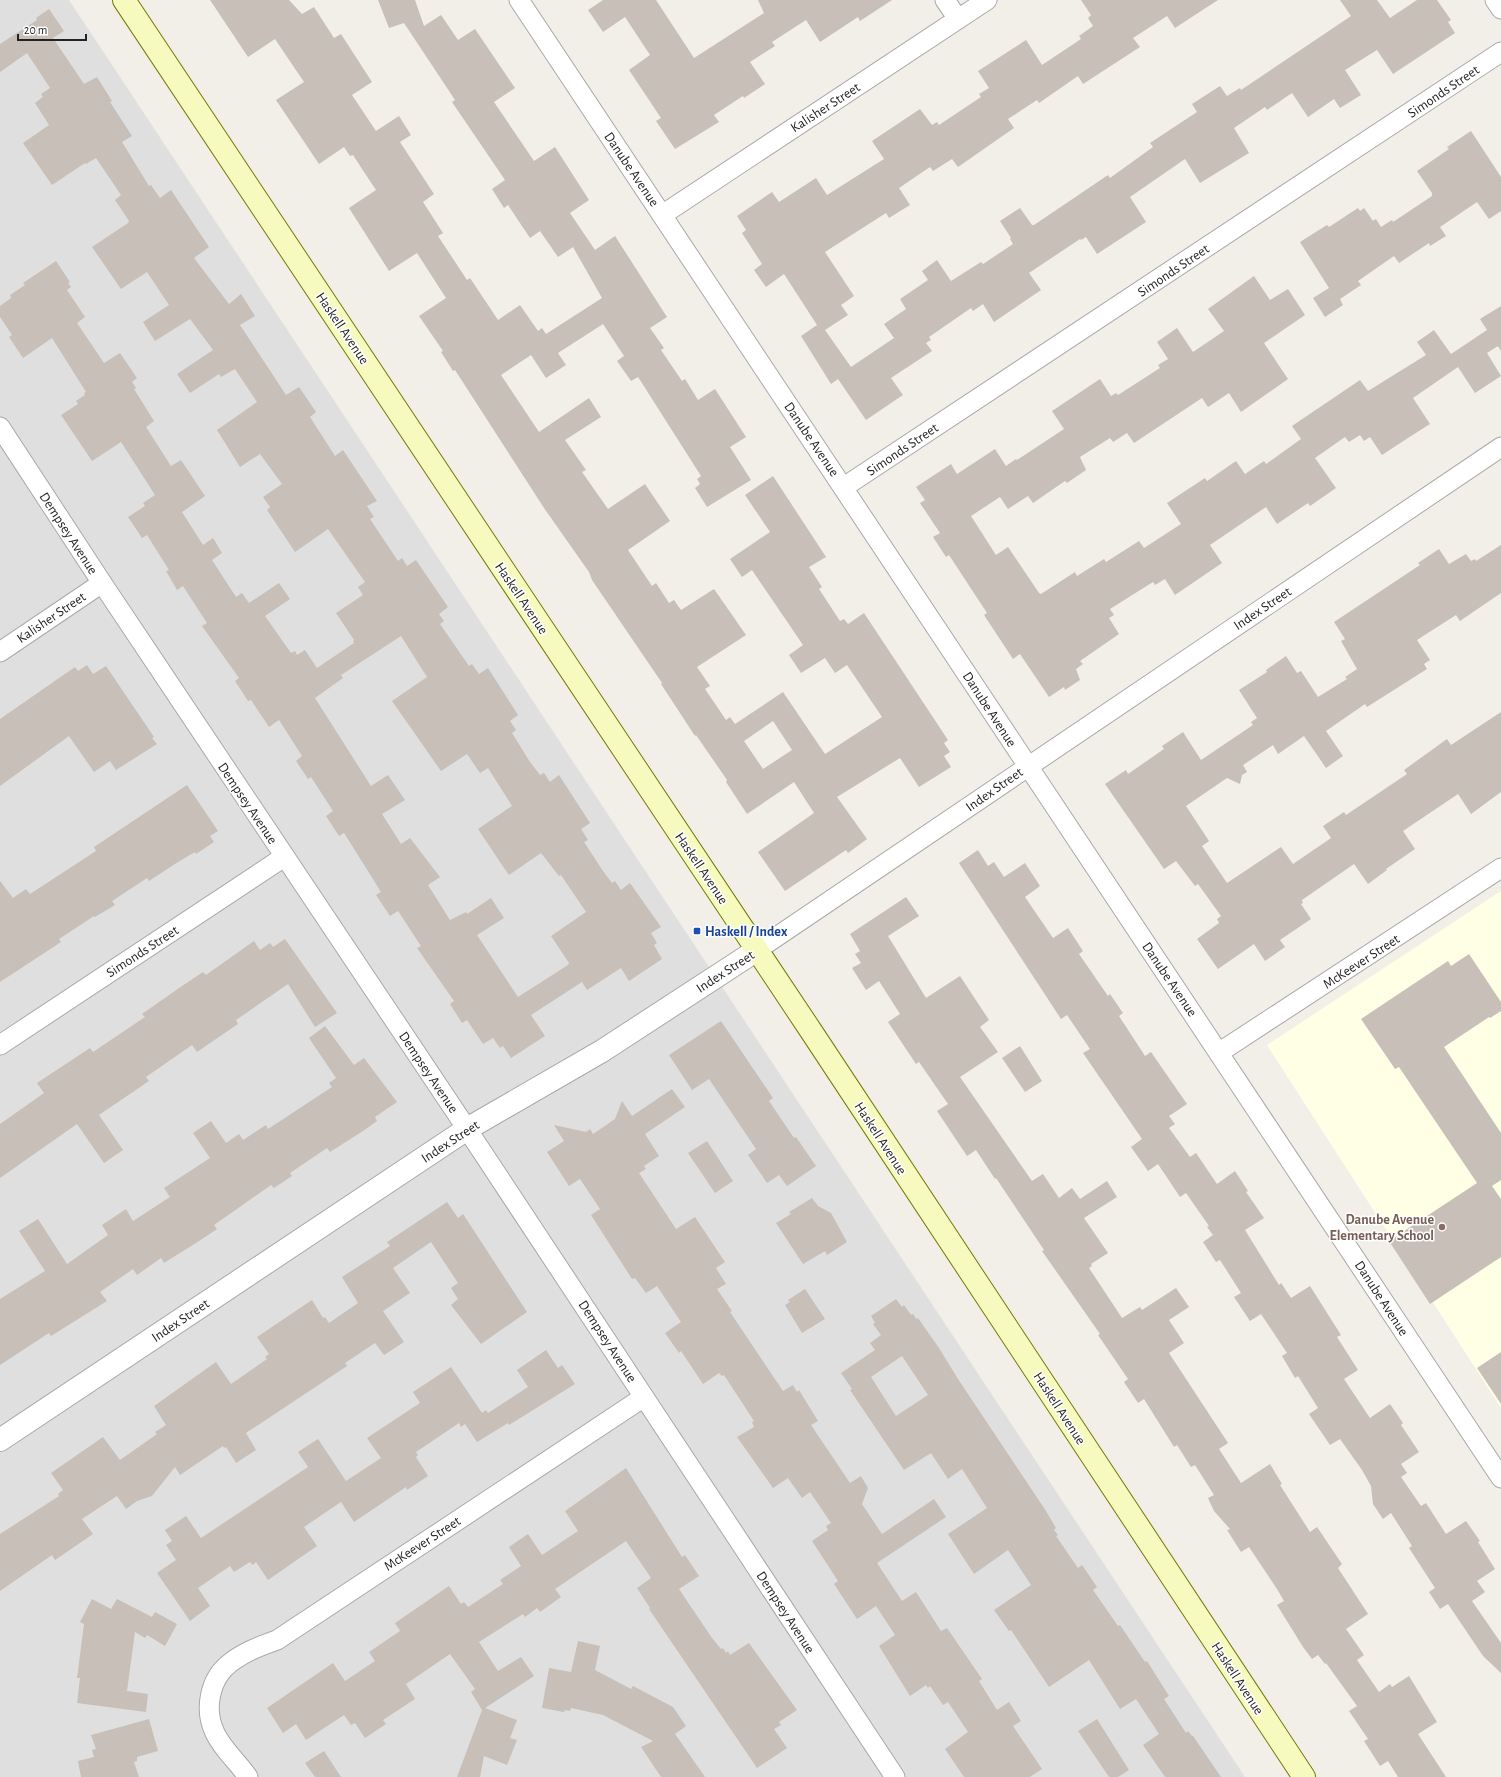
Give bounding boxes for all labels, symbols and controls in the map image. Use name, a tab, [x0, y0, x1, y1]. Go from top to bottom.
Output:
scale bar	[18, 16, 86, 42]
text: 20 m	[24, 24, 47, 36]
street label: Simonds Street	[1405, 63, 1482, 121]
street label: Kalisher Street	[788, 80, 863, 135]
street label: Danube Avenue	[601, 130, 661, 209]
street label: Simonds Street	[1135, 242, 1212, 300]
street label: Haskell Avenue	[313, 290, 371, 367]
street label: Danube Avenue	[781, 400, 841, 479]
street label: Simonds Street	[864, 421, 941, 479]
street label: Dempsey Avenue	[37, 490, 100, 577]
street label: Haskell Avenue	[492, 560, 550, 637]
street label: Index Street	[1231, 584, 1294, 633]
street label: Kalisher Street	[15, 589, 89, 646]
street label: Danube Avenue	[960, 669, 1019, 750]
street label: Dempsey Avenue	[215, 760, 279, 847]
street label: Index Street	[964, 765, 1026, 814]
street label: Haskell Avenue	[672, 830, 730, 907]
street label: Simonds Street	[104, 923, 182, 980]
place label: Haskell / Index	[705, 925, 788, 939]
marker: Haskell / Index	[692, 926, 702, 936]
street label: McKeever Street	[1321, 932, 1403, 992]
street label: Danube Avenue	[1139, 940, 1199, 1019]
street label: Index Street	[694, 948, 757, 996]
street label: Dempsey Avenue	[396, 1029, 460, 1116]
street label: Haskell Avenue	[852, 1100, 909, 1177]
street label: Index Street	[419, 1118, 482, 1166]
place label: Danube Avenue Elementary School	[1329, 1213, 1434, 1243]
marker: Danube Avenue Elementary School	[1437, 1222, 1447, 1232]
street label: Danube Avenue	[1352, 1258, 1411, 1339]
street label: Index Street	[149, 1296, 212, 1345]
street label: Dempsey Avenue	[576, 1298, 639, 1385]
street label: Haskell Avenue	[1031, 1370, 1088, 1447]
street label: McKeever Street	[382, 1514, 464, 1574]
street label: Dempsey Avenue	[754, 1569, 817, 1656]
street label: Haskell Avenue	[1209, 1640, 1266, 1717]

